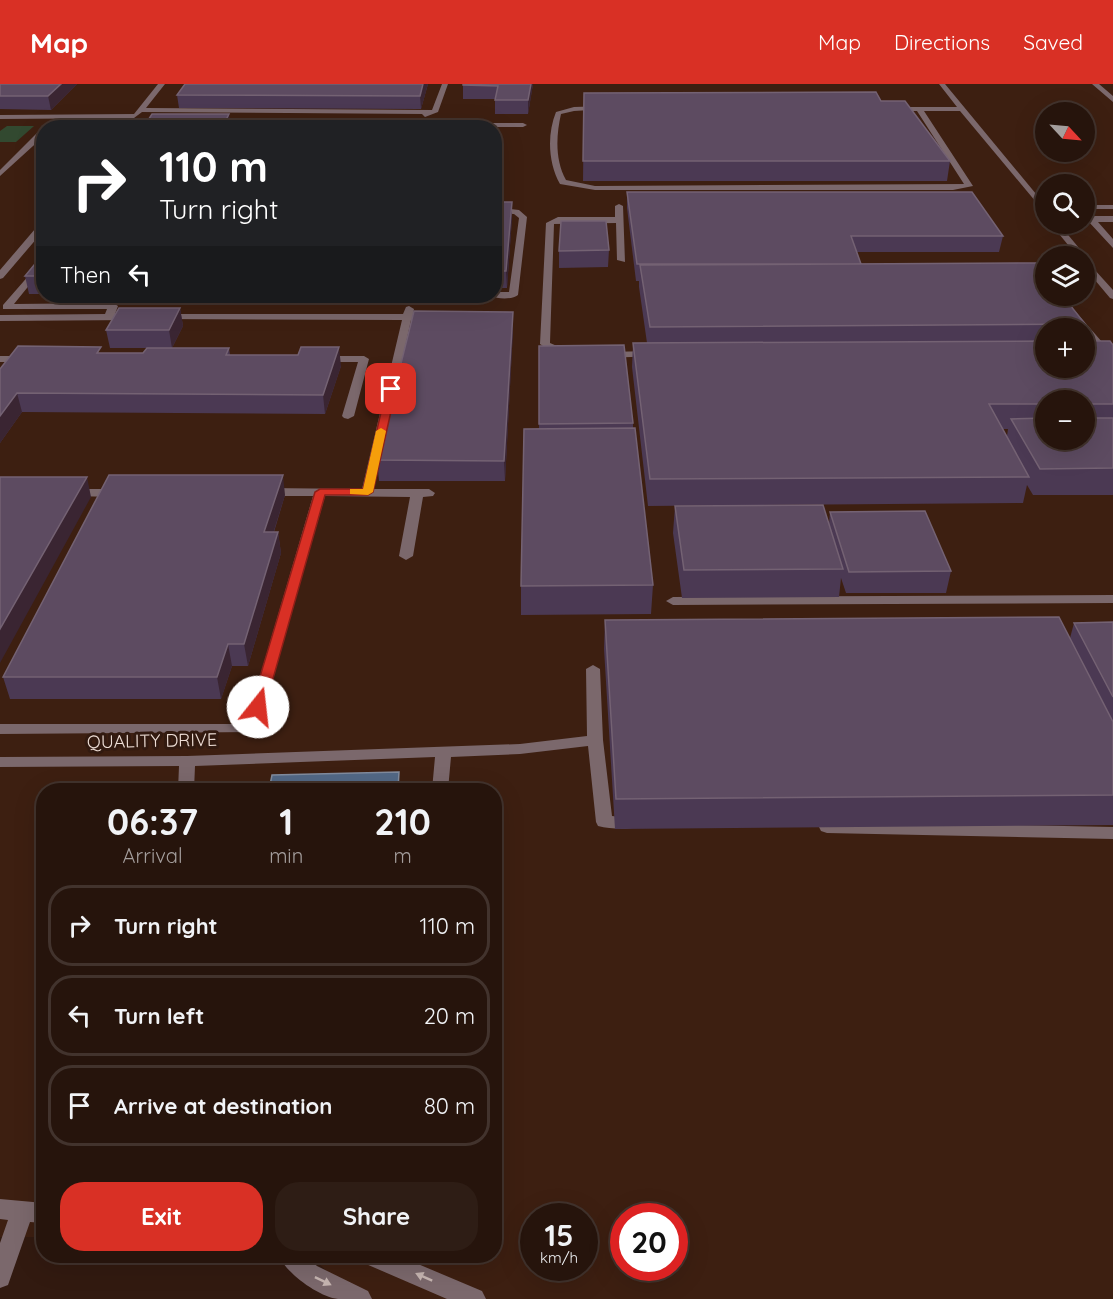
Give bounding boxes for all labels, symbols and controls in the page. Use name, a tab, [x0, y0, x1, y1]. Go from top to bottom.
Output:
text: Map	[30, 25, 88, 60]
text: Map	[818, 29, 861, 55]
text: Directions	[894, 29, 990, 55]
text: Saved	[1023, 29, 1083, 55]
north arrow	[1035, 102, 1095, 162]
map controls	[1035, 102, 1095, 450]
text: 110 m	[159, 140, 268, 193]
icon: right	[60, 144, 138, 222]
button: search	[1035, 174, 1095, 234]
text: Turn right	[159, 192, 278, 226]
button: layers	[1035, 246, 1095, 306]
icon: left	[123, 258, 156, 291]
text: Then	[60, 261, 111, 289]
button: +	[1035, 318, 1095, 378]
pin	[365, 363, 416, 414]
icon: arrive	[374, 372, 407, 405]
button: −	[1035, 390, 1095, 450]
position arrow	[226, 675, 290, 739]
street label: QUALITY DRIVE	[87, 728, 217, 753]
text: 06:37	[107, 799, 198, 844]
text: 1	[279, 799, 293, 844]
text: 210	[374, 799, 431, 844]
text: Arrival	[123, 843, 183, 868]
text: min	[269, 843, 303, 868]
text: m	[393, 843, 412, 868]
icon: right	[63, 909, 96, 942]
text: Turn right	[114, 912, 218, 940]
text: 110 m	[420, 912, 475, 940]
icon: left	[63, 999, 96, 1032]
text: Turn left	[114, 1002, 204, 1030]
text: 20 m	[424, 1002, 475, 1030]
icon: arrive	[63, 1089, 96, 1122]
text: Arrive at destination	[114, 1092, 332, 1120]
text: 80 m	[424, 1092, 475, 1120]
button: Exit	[60, 1182, 263, 1251]
button: Share	[275, 1182, 478, 1251]
speed limit sign: 20	[610, 1203, 688, 1281]
text: 15	[545, 1216, 573, 1254]
text: km/h	[540, 1248, 578, 1267]
one-way arrow	[415, 1272, 433, 1282]
one-way arrow	[314, 1276, 331, 1285]

